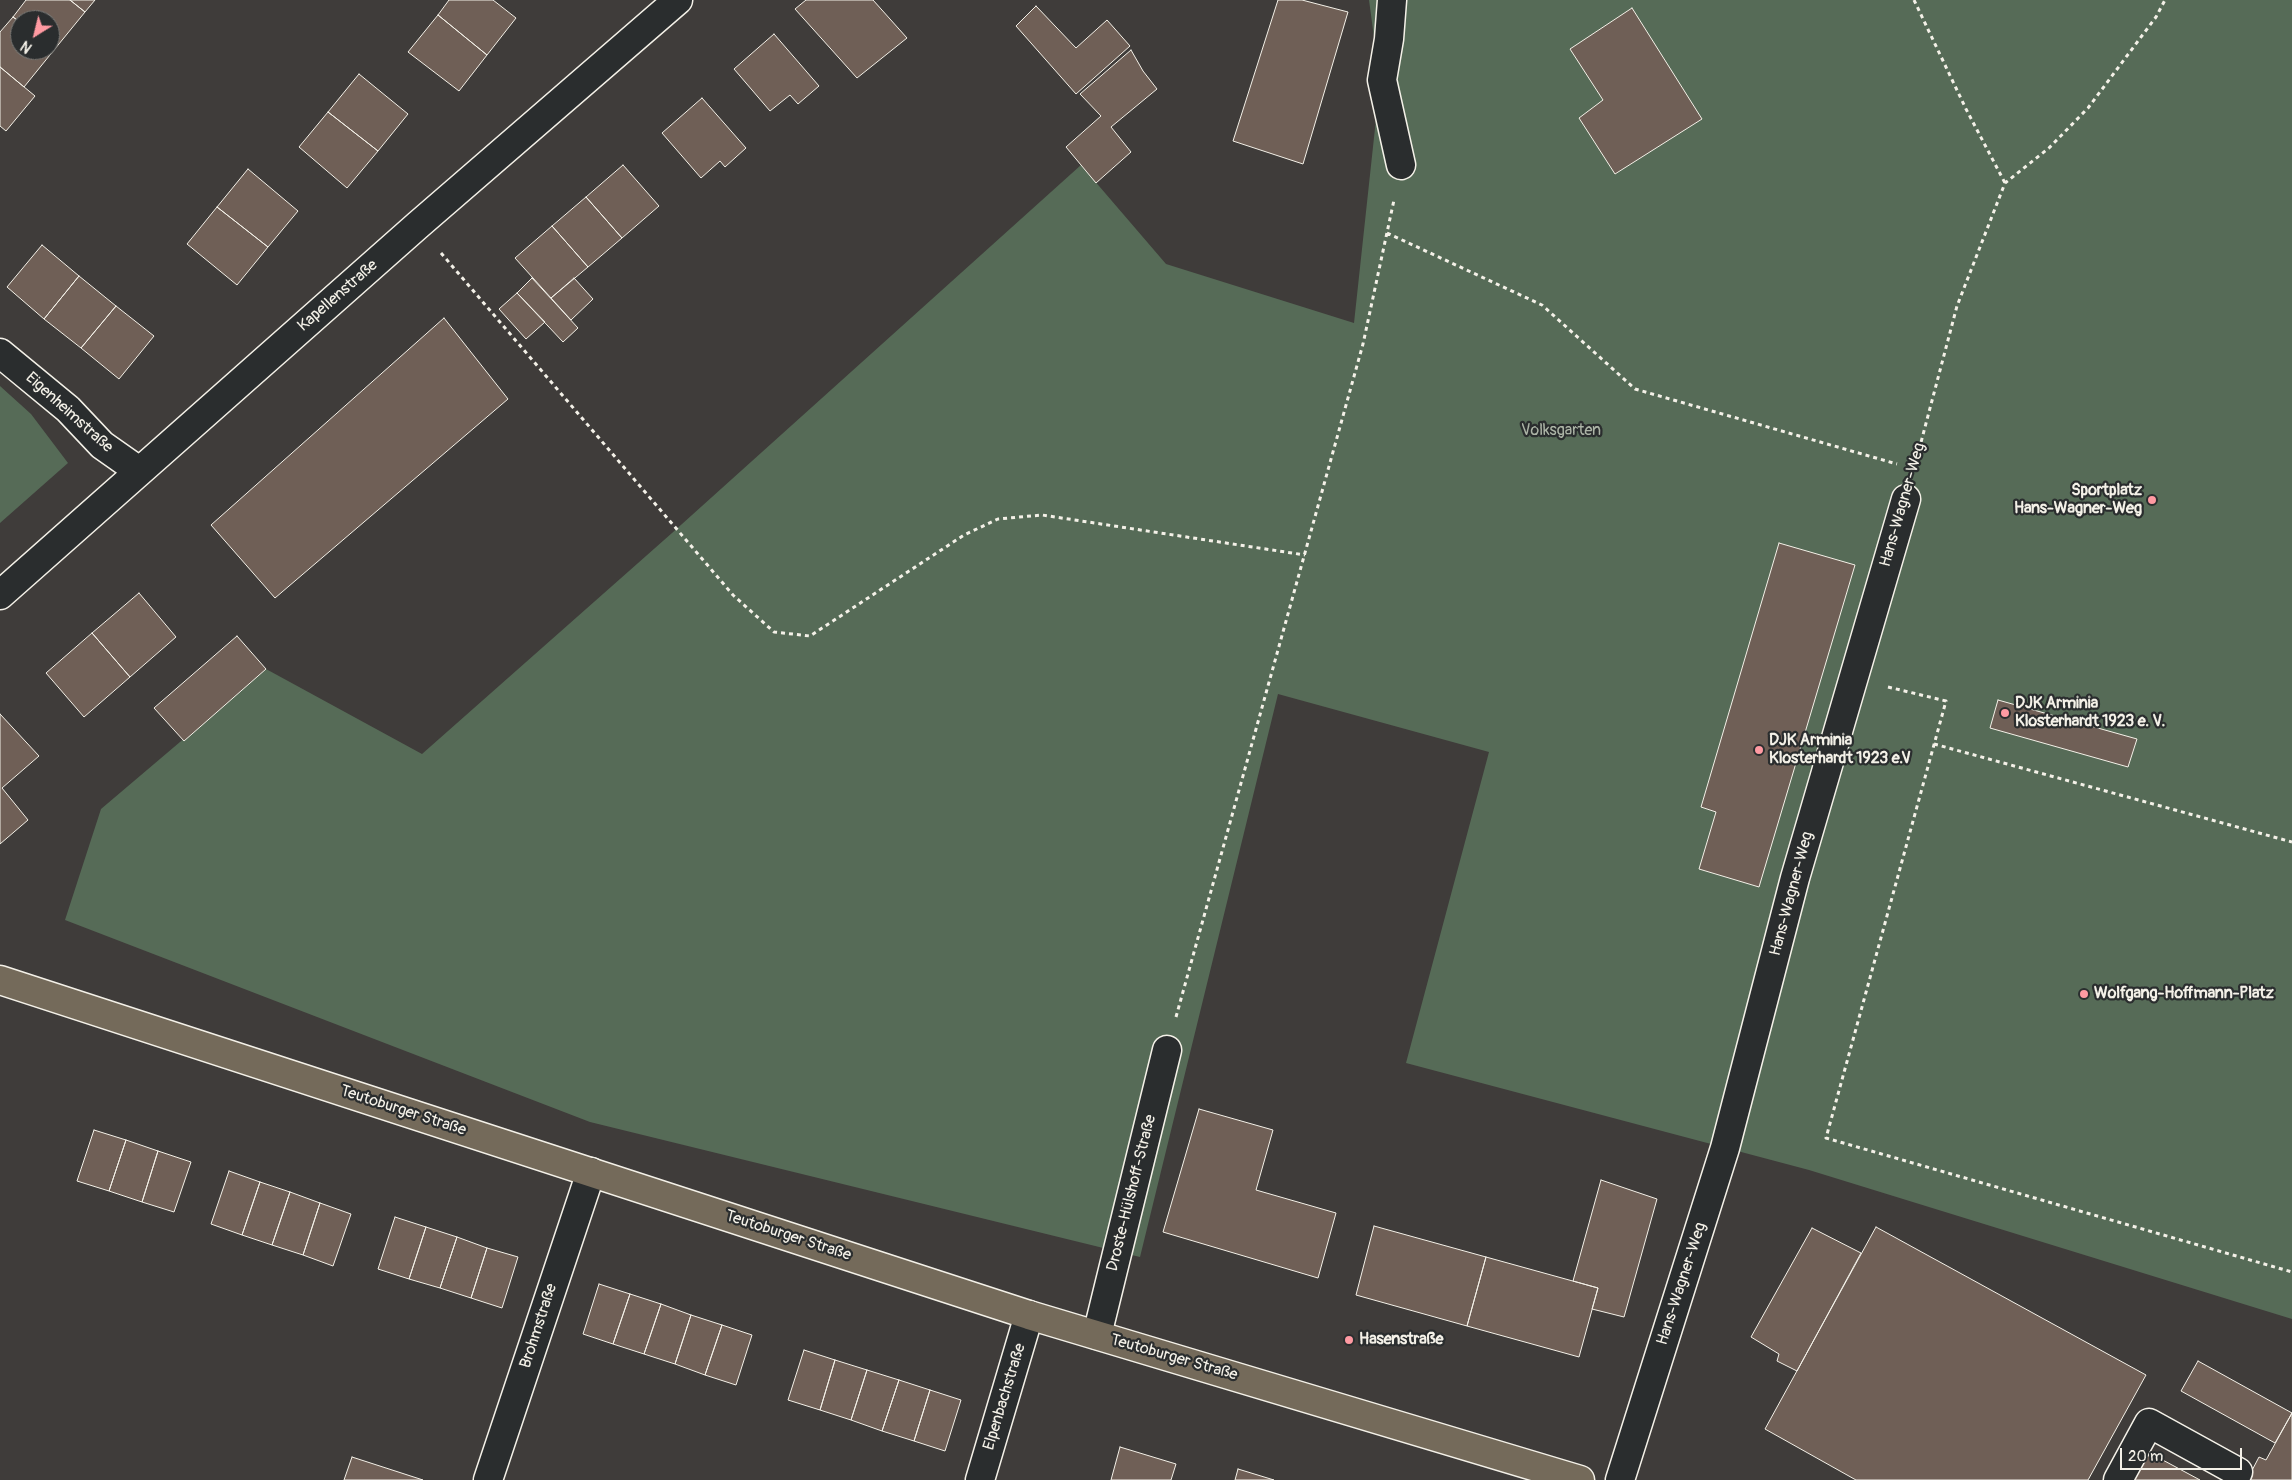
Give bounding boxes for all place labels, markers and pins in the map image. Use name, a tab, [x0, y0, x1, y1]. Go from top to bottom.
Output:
place label: Sportplatz Hans-Wagner-Weg	[2014, 481, 2142, 519]
marker: Sportplatz Hans-Wagner-Weg	[2146, 494, 2158, 506]
place label: DJK Arminia Klosterhardt 1923 e. V.	[2015, 694, 2165, 732]
marker: DJK Arminia Klosterhardt 1923 e. V.	[1999, 707, 2011, 719]
place label: DJK Arminia Klosterhardt 1923 e.V	[1769, 731, 1911, 769]
marker: DJK Arminia Klosterhardt 1923 e.V	[1753, 744, 1765, 756]
place label: Wolfgang-Hoffmann-Platz	[2094, 984, 2274, 1004]
marker: Wolfgang-Hoffmann-Platz	[2078, 988, 2090, 1000]
place label: Hasenstraße	[1359, 1330, 1443, 1350]
marker: Hasenstraße	[1343, 1334, 1355, 1346]

